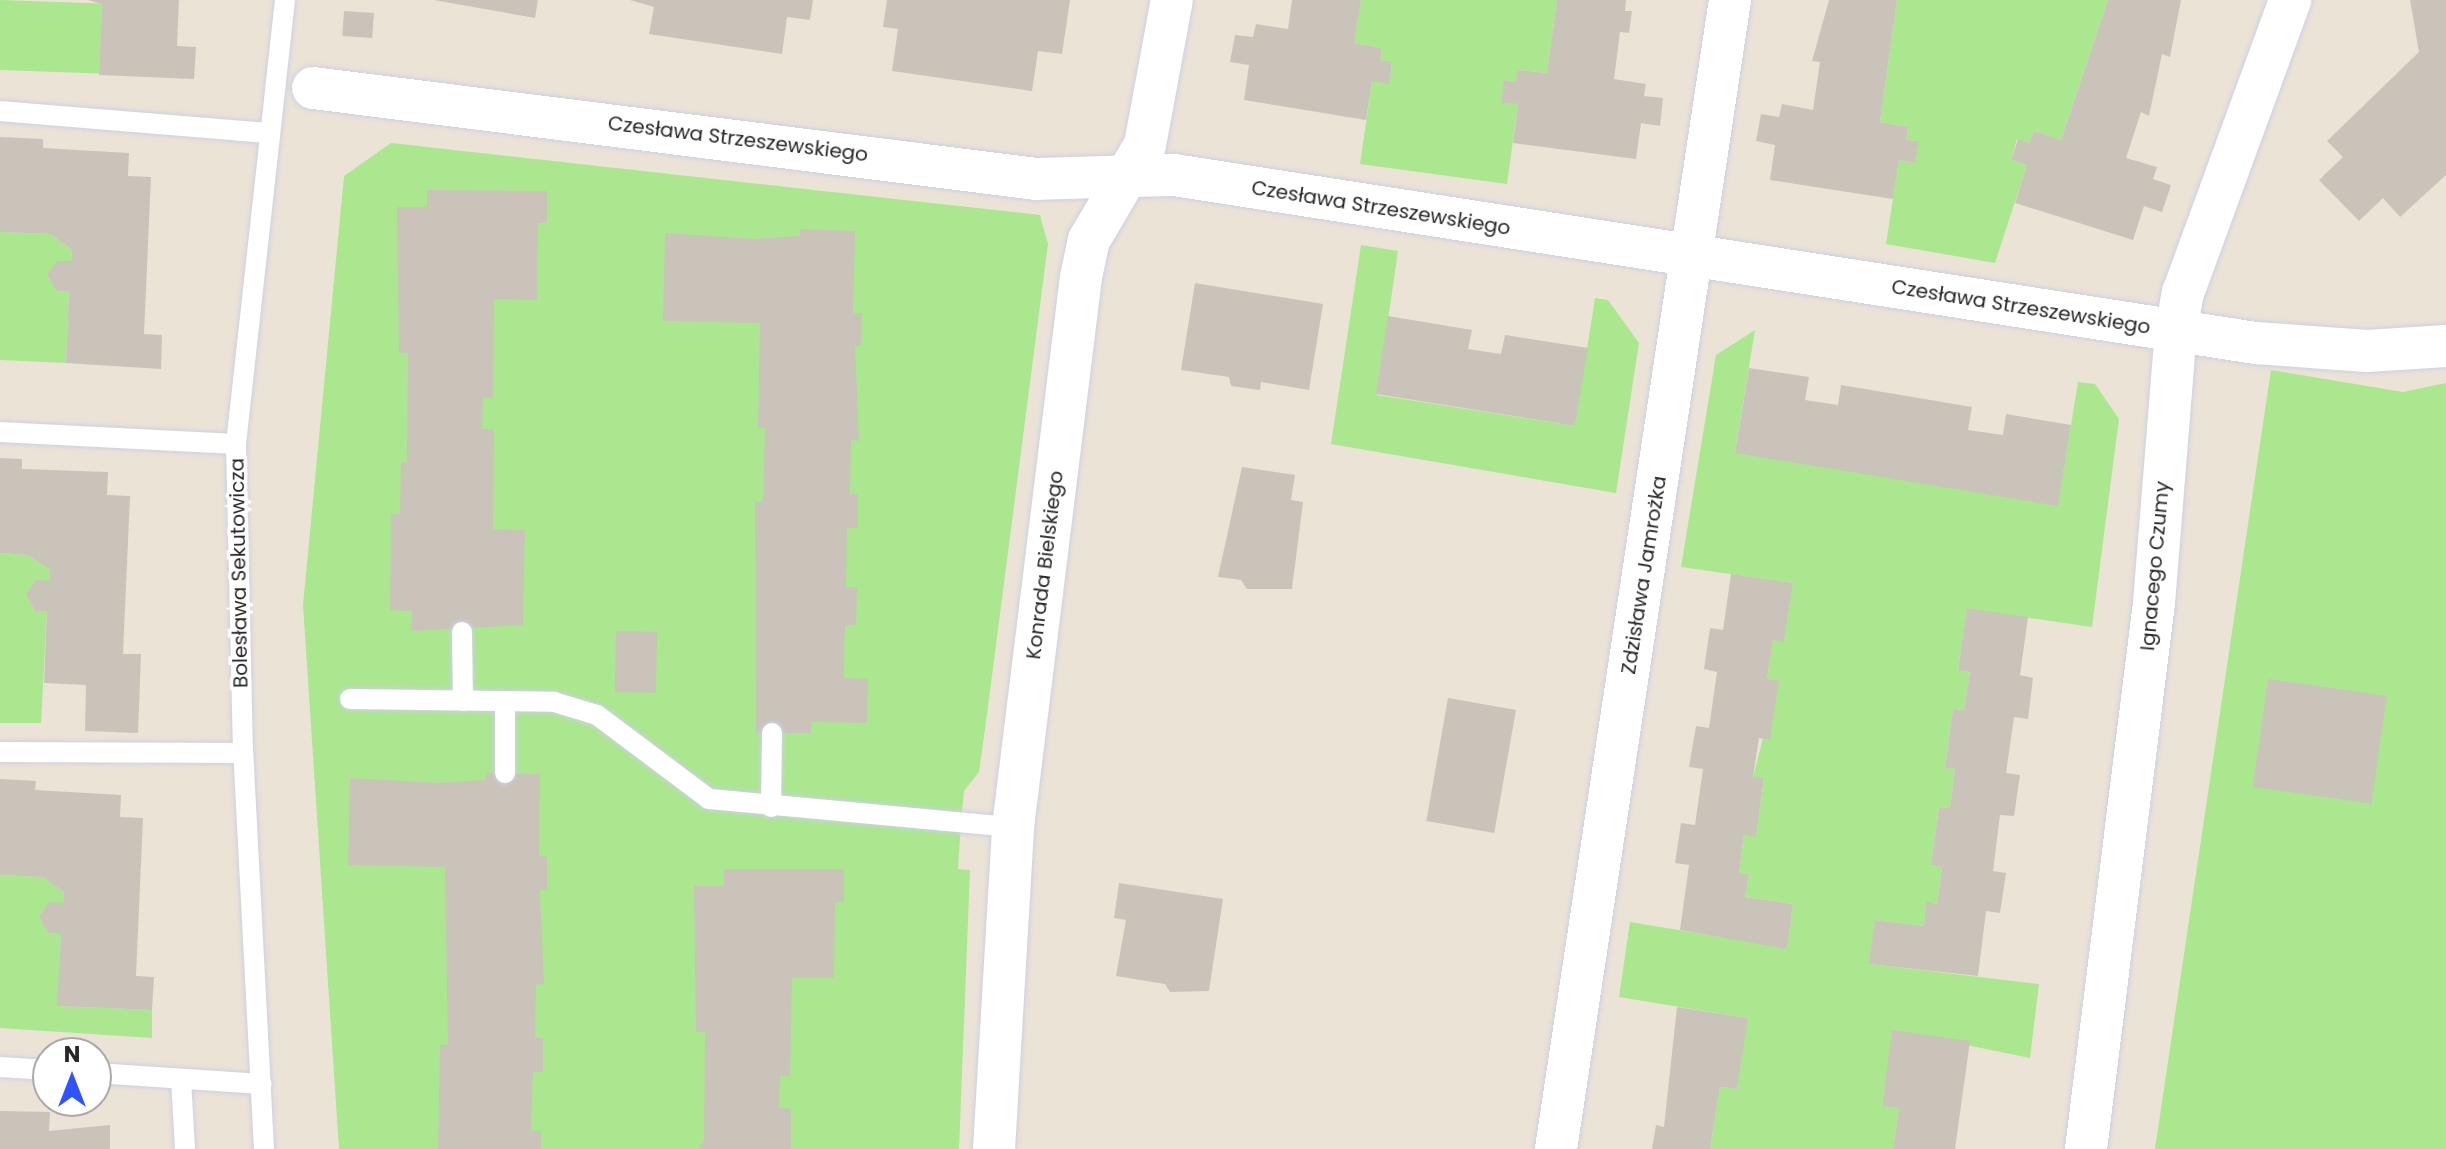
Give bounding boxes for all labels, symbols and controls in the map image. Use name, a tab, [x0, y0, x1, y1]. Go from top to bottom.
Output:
street label: Czesława Strzeszewskiego	[607, 111, 869, 167]
street label: Czesława Strzeszewskiego	[1250, 176, 1512, 240]
street label: Czesława Strzeszewskiego	[1890, 275, 2152, 339]
street label: Bolesława Sekutowicza	[225, 458, 253, 688]
street label: Konrada Bielskiego	[1022, 469, 1068, 661]
street label: Zdzisława Jamrożka	[1616, 474, 1672, 676]
street label: Ignacego Czumy	[2136, 480, 2174, 652]
north arrow	[32, 1037, 112, 1117]
text: N	[64, 1039, 80, 1070]

